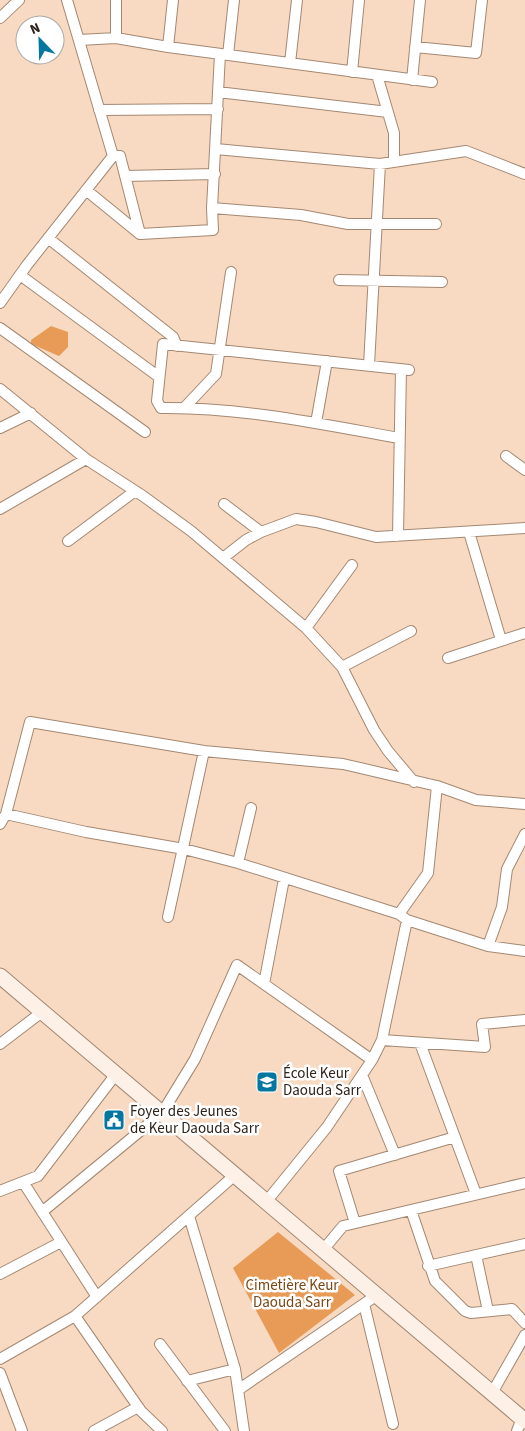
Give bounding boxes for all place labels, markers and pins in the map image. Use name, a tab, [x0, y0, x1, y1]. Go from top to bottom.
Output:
place label: École Keur Daouda Sarr	[283, 1063, 362, 1101]
school or university icon: École Keur Daouda Sarr	[255, 1070, 279, 1094]
place label: Foyer des Jeunes de Keur Daouda Sarr	[130, 1101, 260, 1139]
public building icon: Foyer des Jeunes de Keur Daouda Sarr	[102, 1108, 126, 1132]

